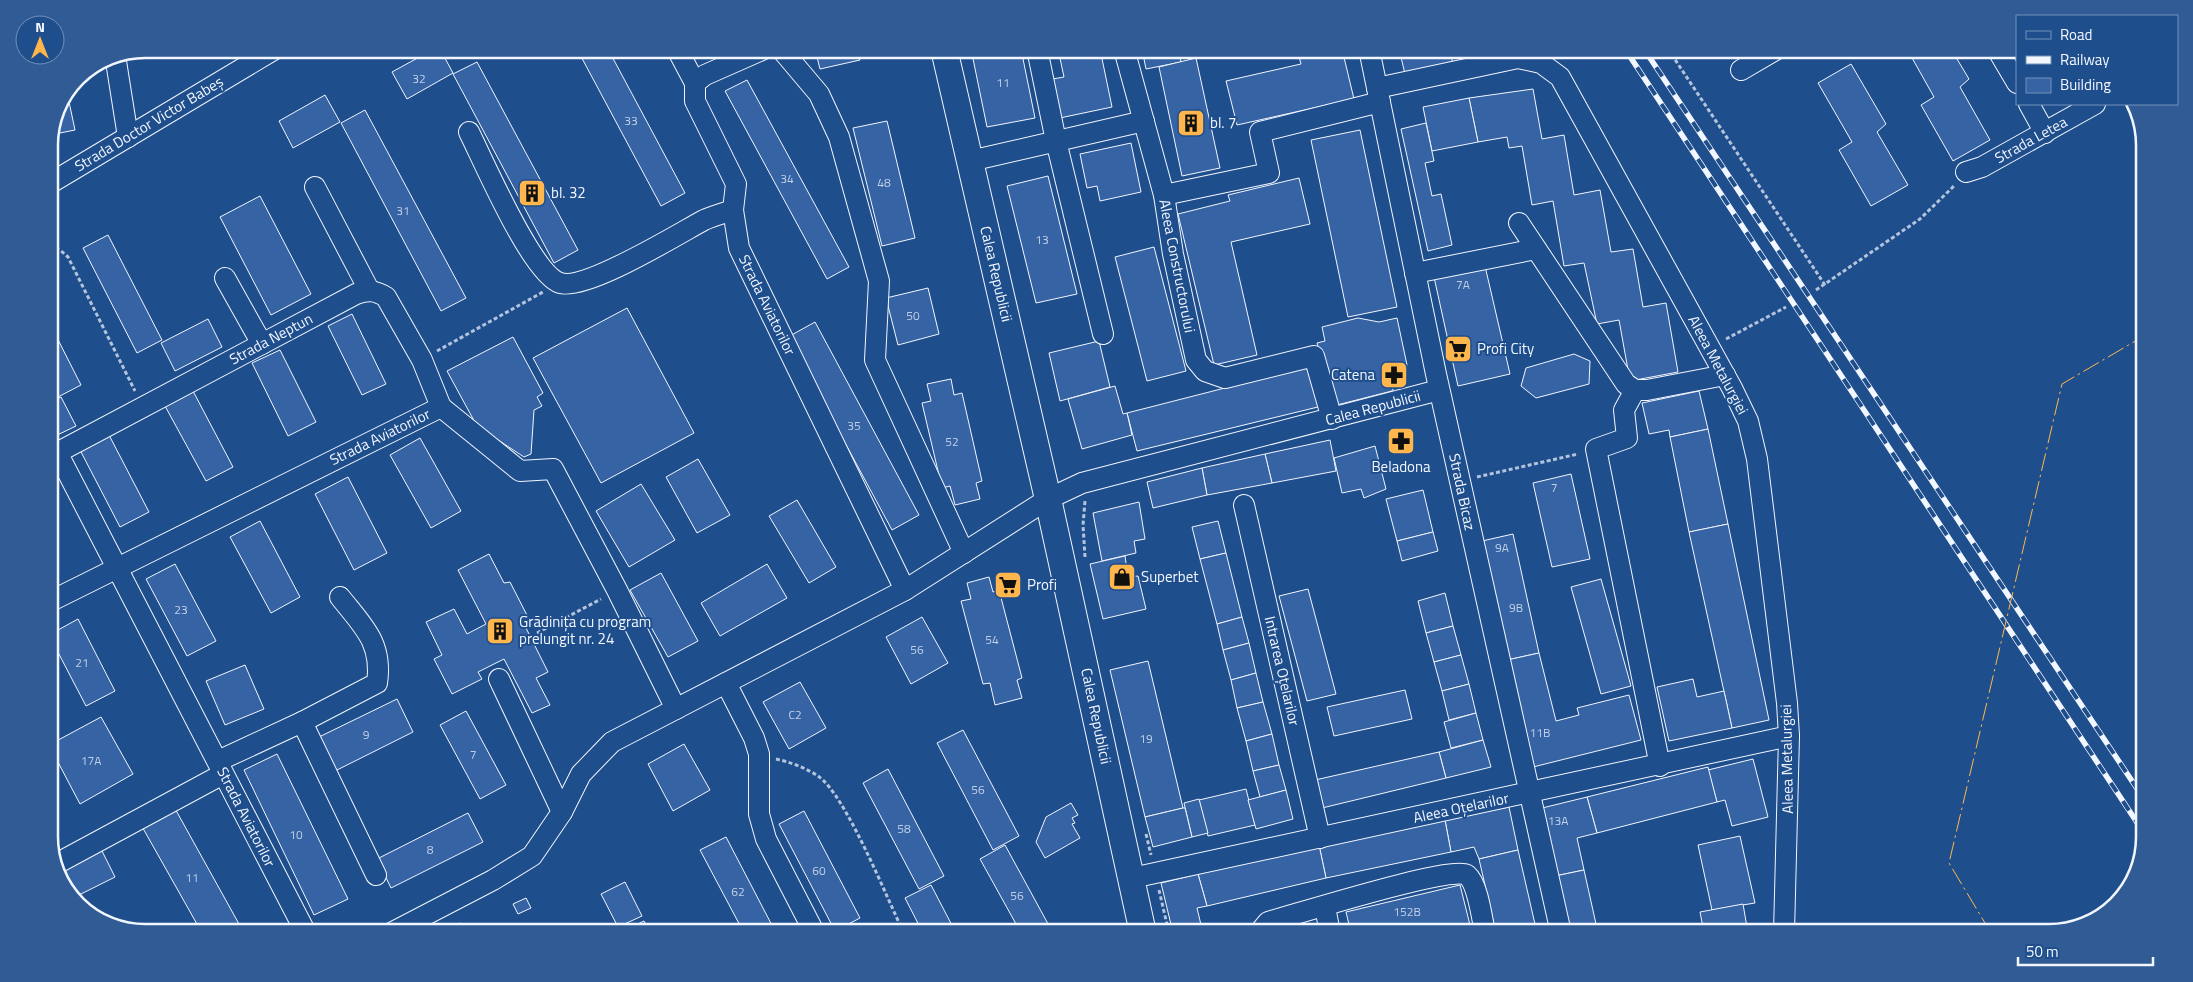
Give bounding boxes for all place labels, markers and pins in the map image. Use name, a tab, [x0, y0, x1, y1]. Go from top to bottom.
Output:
building icon: bl. 7	[1176, 108, 1206, 138]
place label: bl. 7	[1210, 111, 1236, 134]
building icon: bl. 32	[517, 178, 547, 208]
place label: bl. 32	[551, 181, 586, 204]
supermarket icon: Profi City	[1443, 334, 1473, 364]
place label: Profi City	[1477, 337, 1534, 360]
pharmacy icon: Catena	[1379, 360, 1409, 390]
place label: Catena	[1331, 363, 1375, 386]
pharmacy icon: Beladona	[1386, 426, 1416, 456]
place label: Beladona	[1371, 455, 1431, 478]
shop icon: Superbet	[1107, 562, 1137, 592]
place label: Superbet	[1141, 565, 1199, 588]
supermarket icon: Profi	[993, 570, 1023, 600]
place label: Profi	[1027, 573, 1057, 596]
place label: Grădinița cu program prelungit nr. 24	[519, 610, 651, 650]
building icon: Grădinița cu program prelungit nr. 24	[485, 616, 515, 646]

